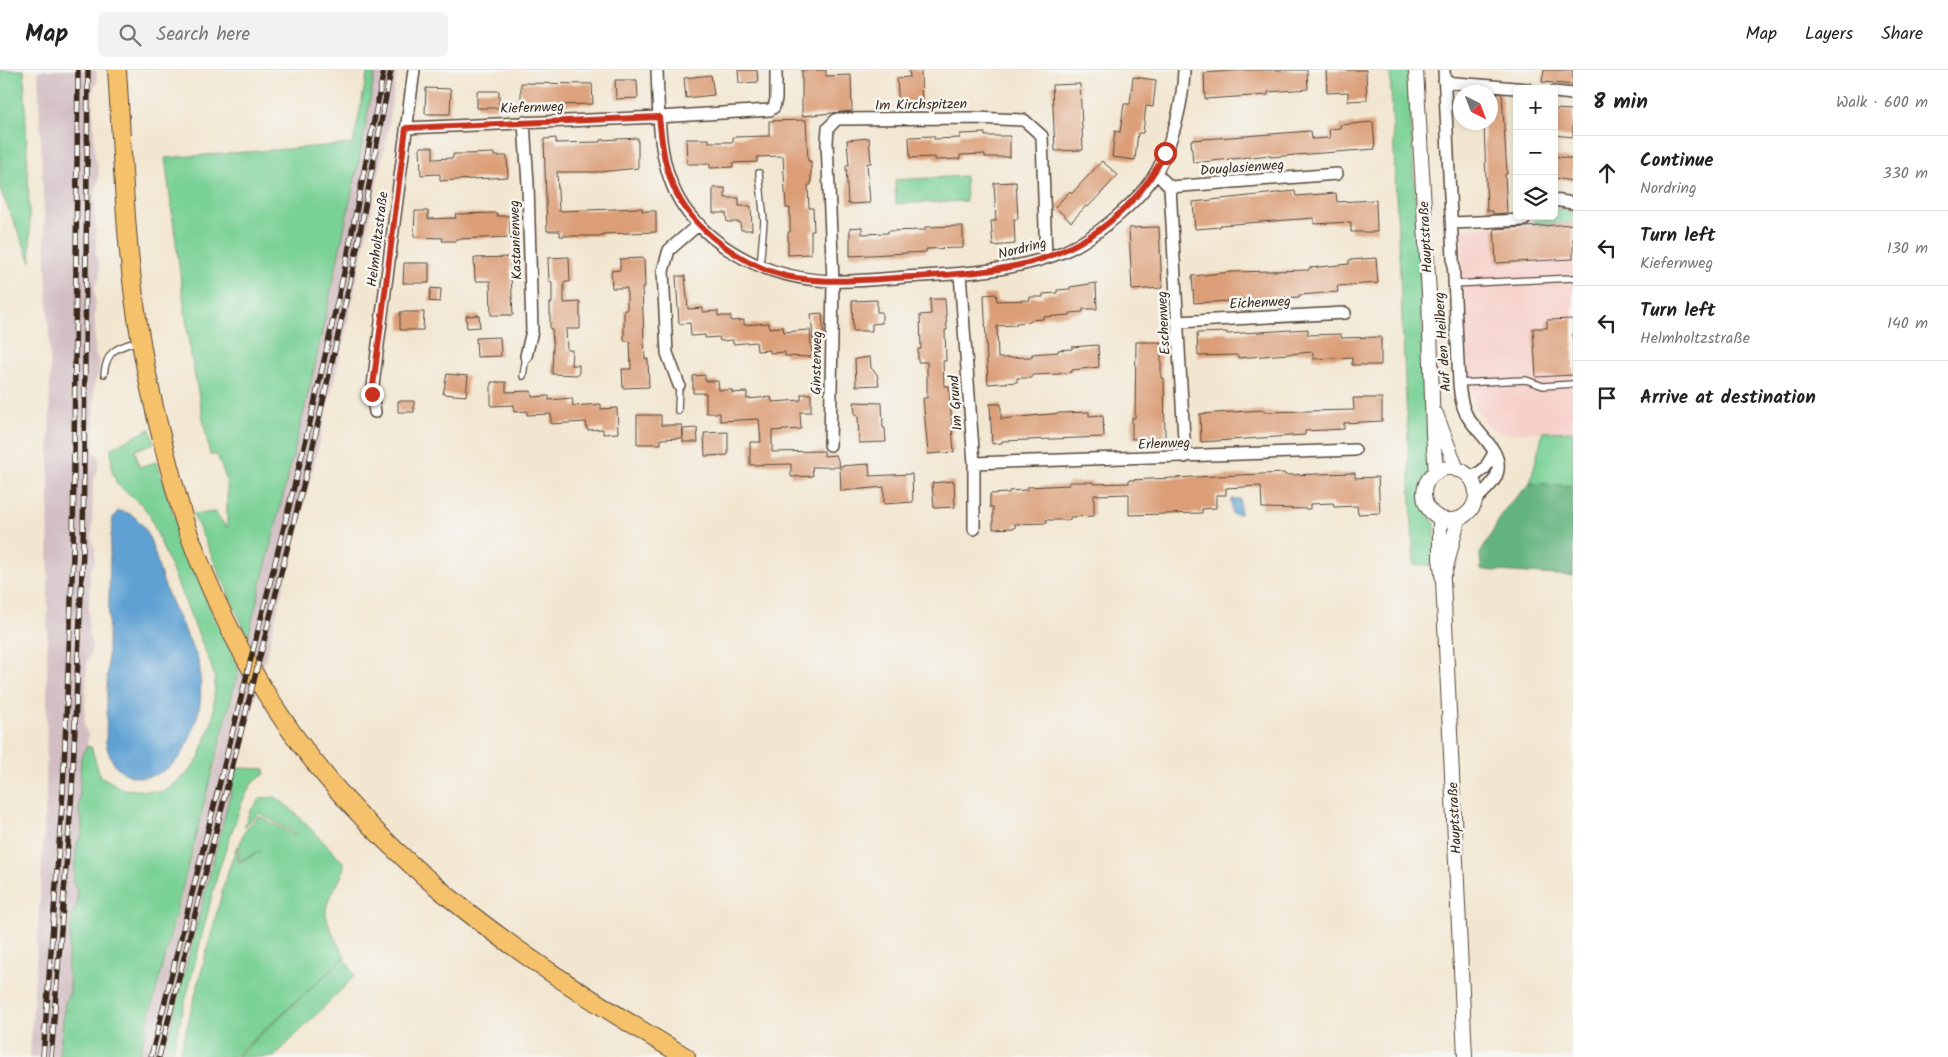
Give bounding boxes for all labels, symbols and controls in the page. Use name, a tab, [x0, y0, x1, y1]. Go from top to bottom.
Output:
search box	[98, 12, 448, 57]
text: Map	[25, 15, 68, 54]
text: Search here	[156, 20, 250, 50]
text: Map	[1746, 20, 1777, 49]
text: Layers	[1805, 20, 1853, 49]
text: Share	[1881, 20, 1923, 49]
icon: search	[116, 21, 144, 49]
north arrow	[1453, 85, 1498, 130]
map controls	[1513, 85, 1558, 220]
button: +	[1513, 85, 1558, 130]
text: 8 min	[1593, 86, 1648, 119]
text: Walk · 600 m	[1836, 90, 1928, 115]
street label: Im Kirchspitzen	[875, 93, 967, 117]
street label: Kiefernweg	[500, 96, 564, 120]
button: −	[1513, 130, 1558, 175]
route start	[1154, 142, 1177, 165]
text: Continue	[1640, 146, 1713, 176]
street label: Douglasienweg	[1199, 154, 1285, 182]
icon: ahead	[1593, 159, 1621, 187]
text: 330 m	[1883, 161, 1928, 186]
button: layers	[1513, 175, 1558, 220]
text: Nordring	[1640, 176, 1697, 201]
street label: Helmholtzstraße	[361, 189, 395, 288]
street label: Kastanienweg	[504, 200, 528, 280]
street label: Hauptstraße	[1413, 200, 1439, 273]
text: Turn left	[1640, 221, 1715, 251]
street label: Nordring	[996, 232, 1049, 266]
icon: left	[1593, 234, 1621, 262]
text: 130 m	[1887, 236, 1928, 261]
text: Kiefernweg	[1640, 251, 1713, 276]
street label: Eschenweg	[1151, 290, 1177, 355]
street label: Eichenweg	[1229, 290, 1291, 316]
street label: Auf den Heilberg	[1429, 291, 1457, 393]
text: Turn left	[1640, 296, 1715, 326]
icon: left	[1593, 309, 1621, 337]
text: 140 m	[1887, 311, 1928, 336]
text: Helmholtzstraße	[1640, 326, 1750, 351]
street label: Ginsterweg	[805, 331, 829, 395]
street label: Im Grund	[943, 373, 969, 431]
route end	[361, 383, 384, 406]
text: Arrive at destination	[1640, 383, 1816, 413]
icon: arrive	[1593, 384, 1621, 412]
street label: Erlenweg	[1137, 432, 1191, 456]
street label: Hauptstraße	[1442, 781, 1468, 854]

